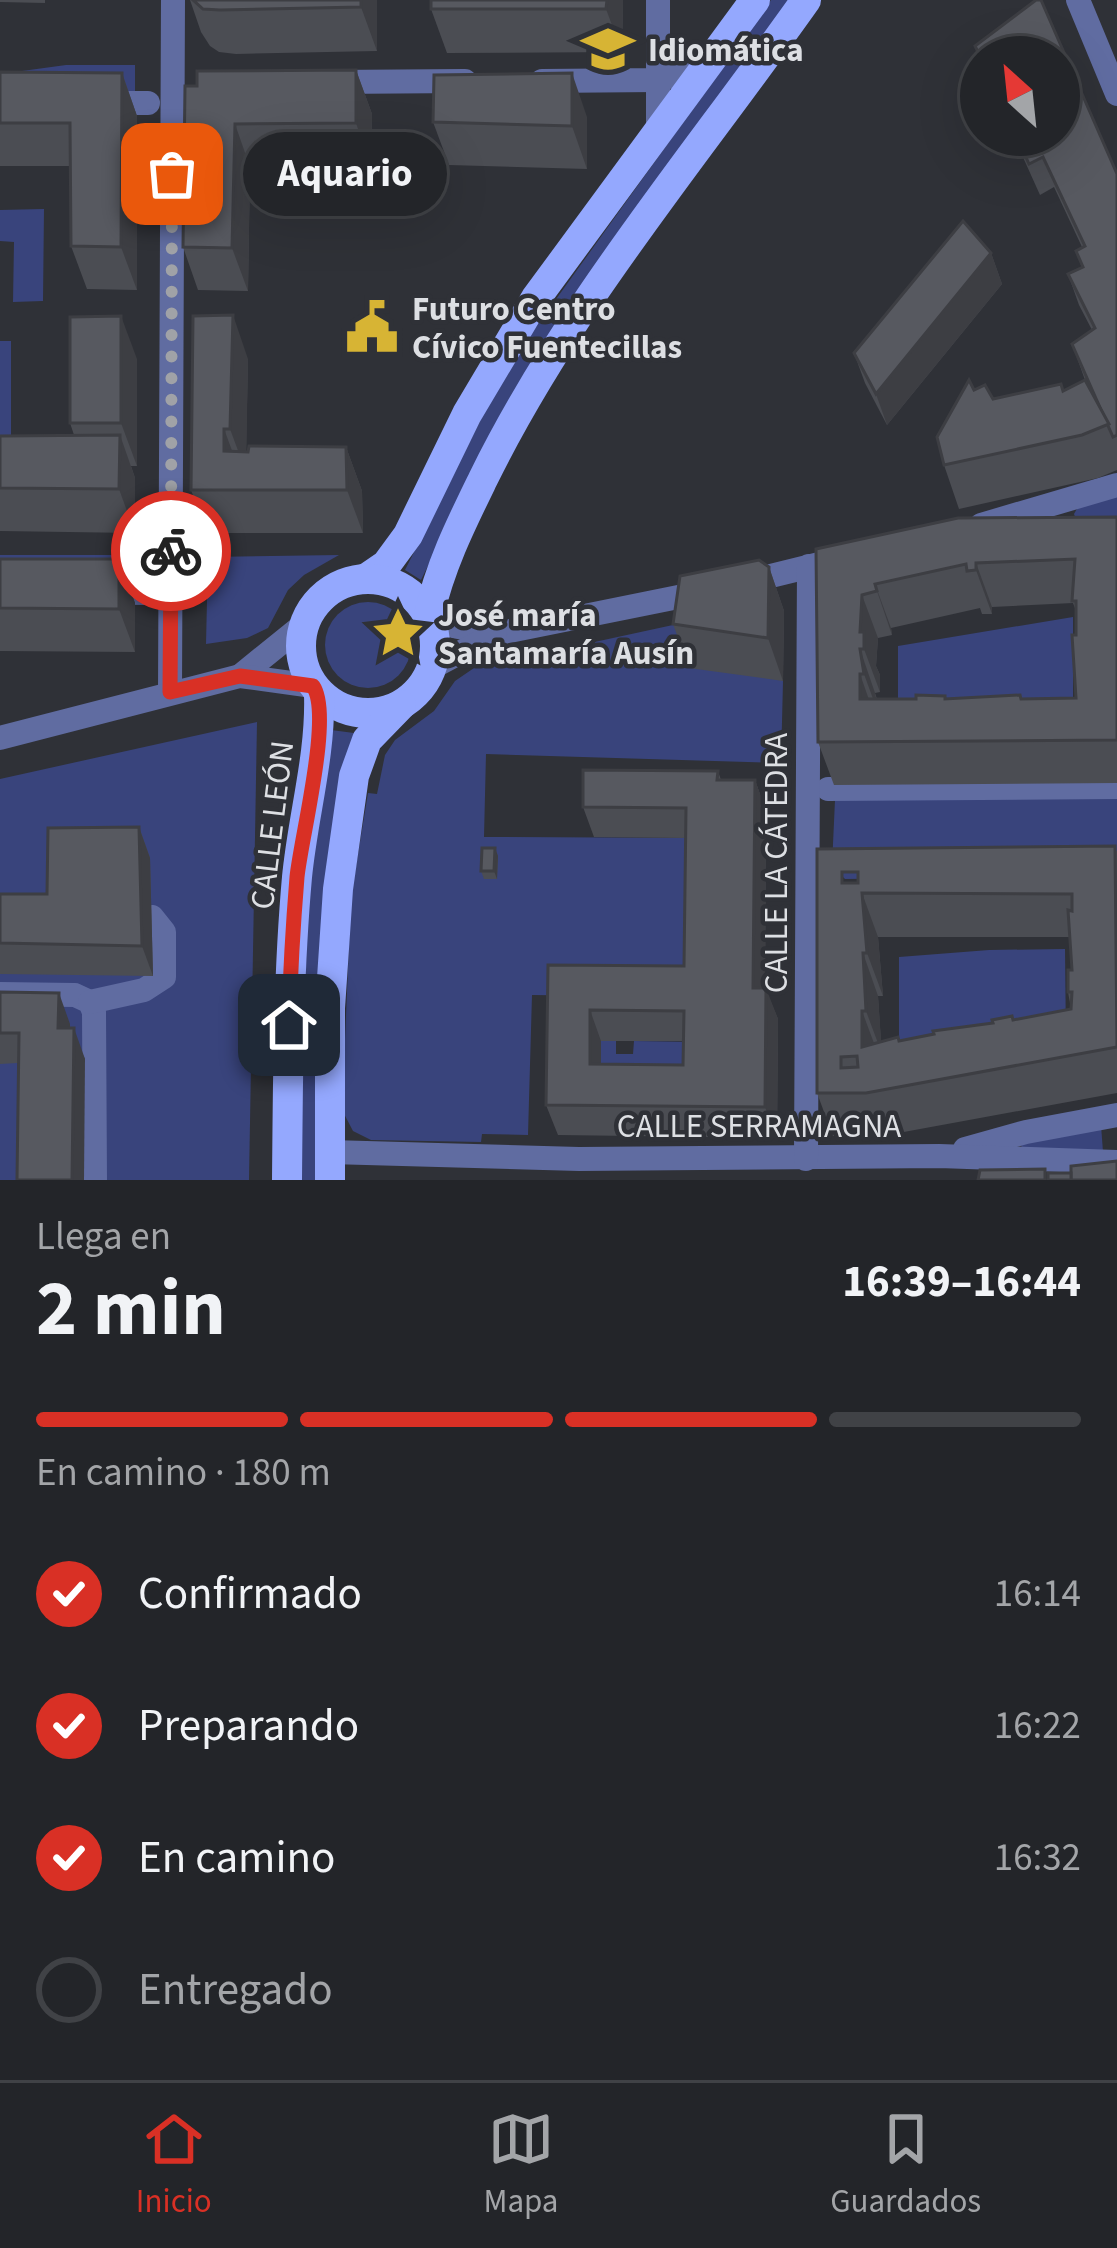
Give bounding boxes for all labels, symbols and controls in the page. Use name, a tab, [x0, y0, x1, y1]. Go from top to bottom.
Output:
school or university icon: Idiomática	[579, 20, 637, 78]
place label: Idiomática	[648, 27, 804, 74]
north arrow	[960, 36, 1080, 156]
map controls	[960, 36, 1080, 156]
pin	[121, 123, 223, 225]
callout: Aquario	[244, 132, 448, 216]
icon: bag	[139, 141, 205, 207]
text: Aquario	[277, 146, 413, 202]
place label: Futuro Centro Cívico Fuentecillas	[412, 286, 682, 371]
public building icon: Futuro Centro Cívico Fuentecillas	[343, 298, 401, 356]
courier	[111, 491, 231, 611]
icon: bike	[138, 518, 204, 584]
place label: José maría Santamaría Ausín	[438, 592, 694, 677]
place icon: José maría Santamaría Ausín	[369, 604, 427, 662]
street label: CALLE LA CÁTEDRA	[753, 733, 800, 993]
street label: CALLE LEÓN	[239, 738, 306, 912]
pin	[238, 974, 340, 1076]
icon: home	[256, 992, 322, 1058]
street label: CALLE SERRAMAGNA	[617, 1103, 901, 1150]
text: Llega en	[36, 1209, 171, 1265]
text: 16:39–16:44	[842, 1250, 1081, 1314]
text: 2 min	[36, 1254, 226, 1365]
text: En camino · 180 m	[36, 1445, 331, 1501]
icon: check	[36, 1561, 102, 1627]
text: Confirmado	[138, 1562, 362, 1626]
text: 16:14	[994, 1566, 1081, 1622]
icon: check	[36, 1693, 102, 1759]
text: Preparando	[138, 1694, 359, 1758]
text: 16:22	[994, 1698, 1081, 1754]
icon: check	[36, 1825, 102, 1891]
text: En camino	[138, 1826, 335, 1890]
text: 16:32	[994, 1830, 1081, 1886]
text: Entregado	[138, 1958, 333, 2022]
tab: Inicio	[136, 2106, 212, 2225]
tab: Mapa	[483, 2106, 559, 2225]
tab: Guardados	[830, 2106, 981, 2225]

